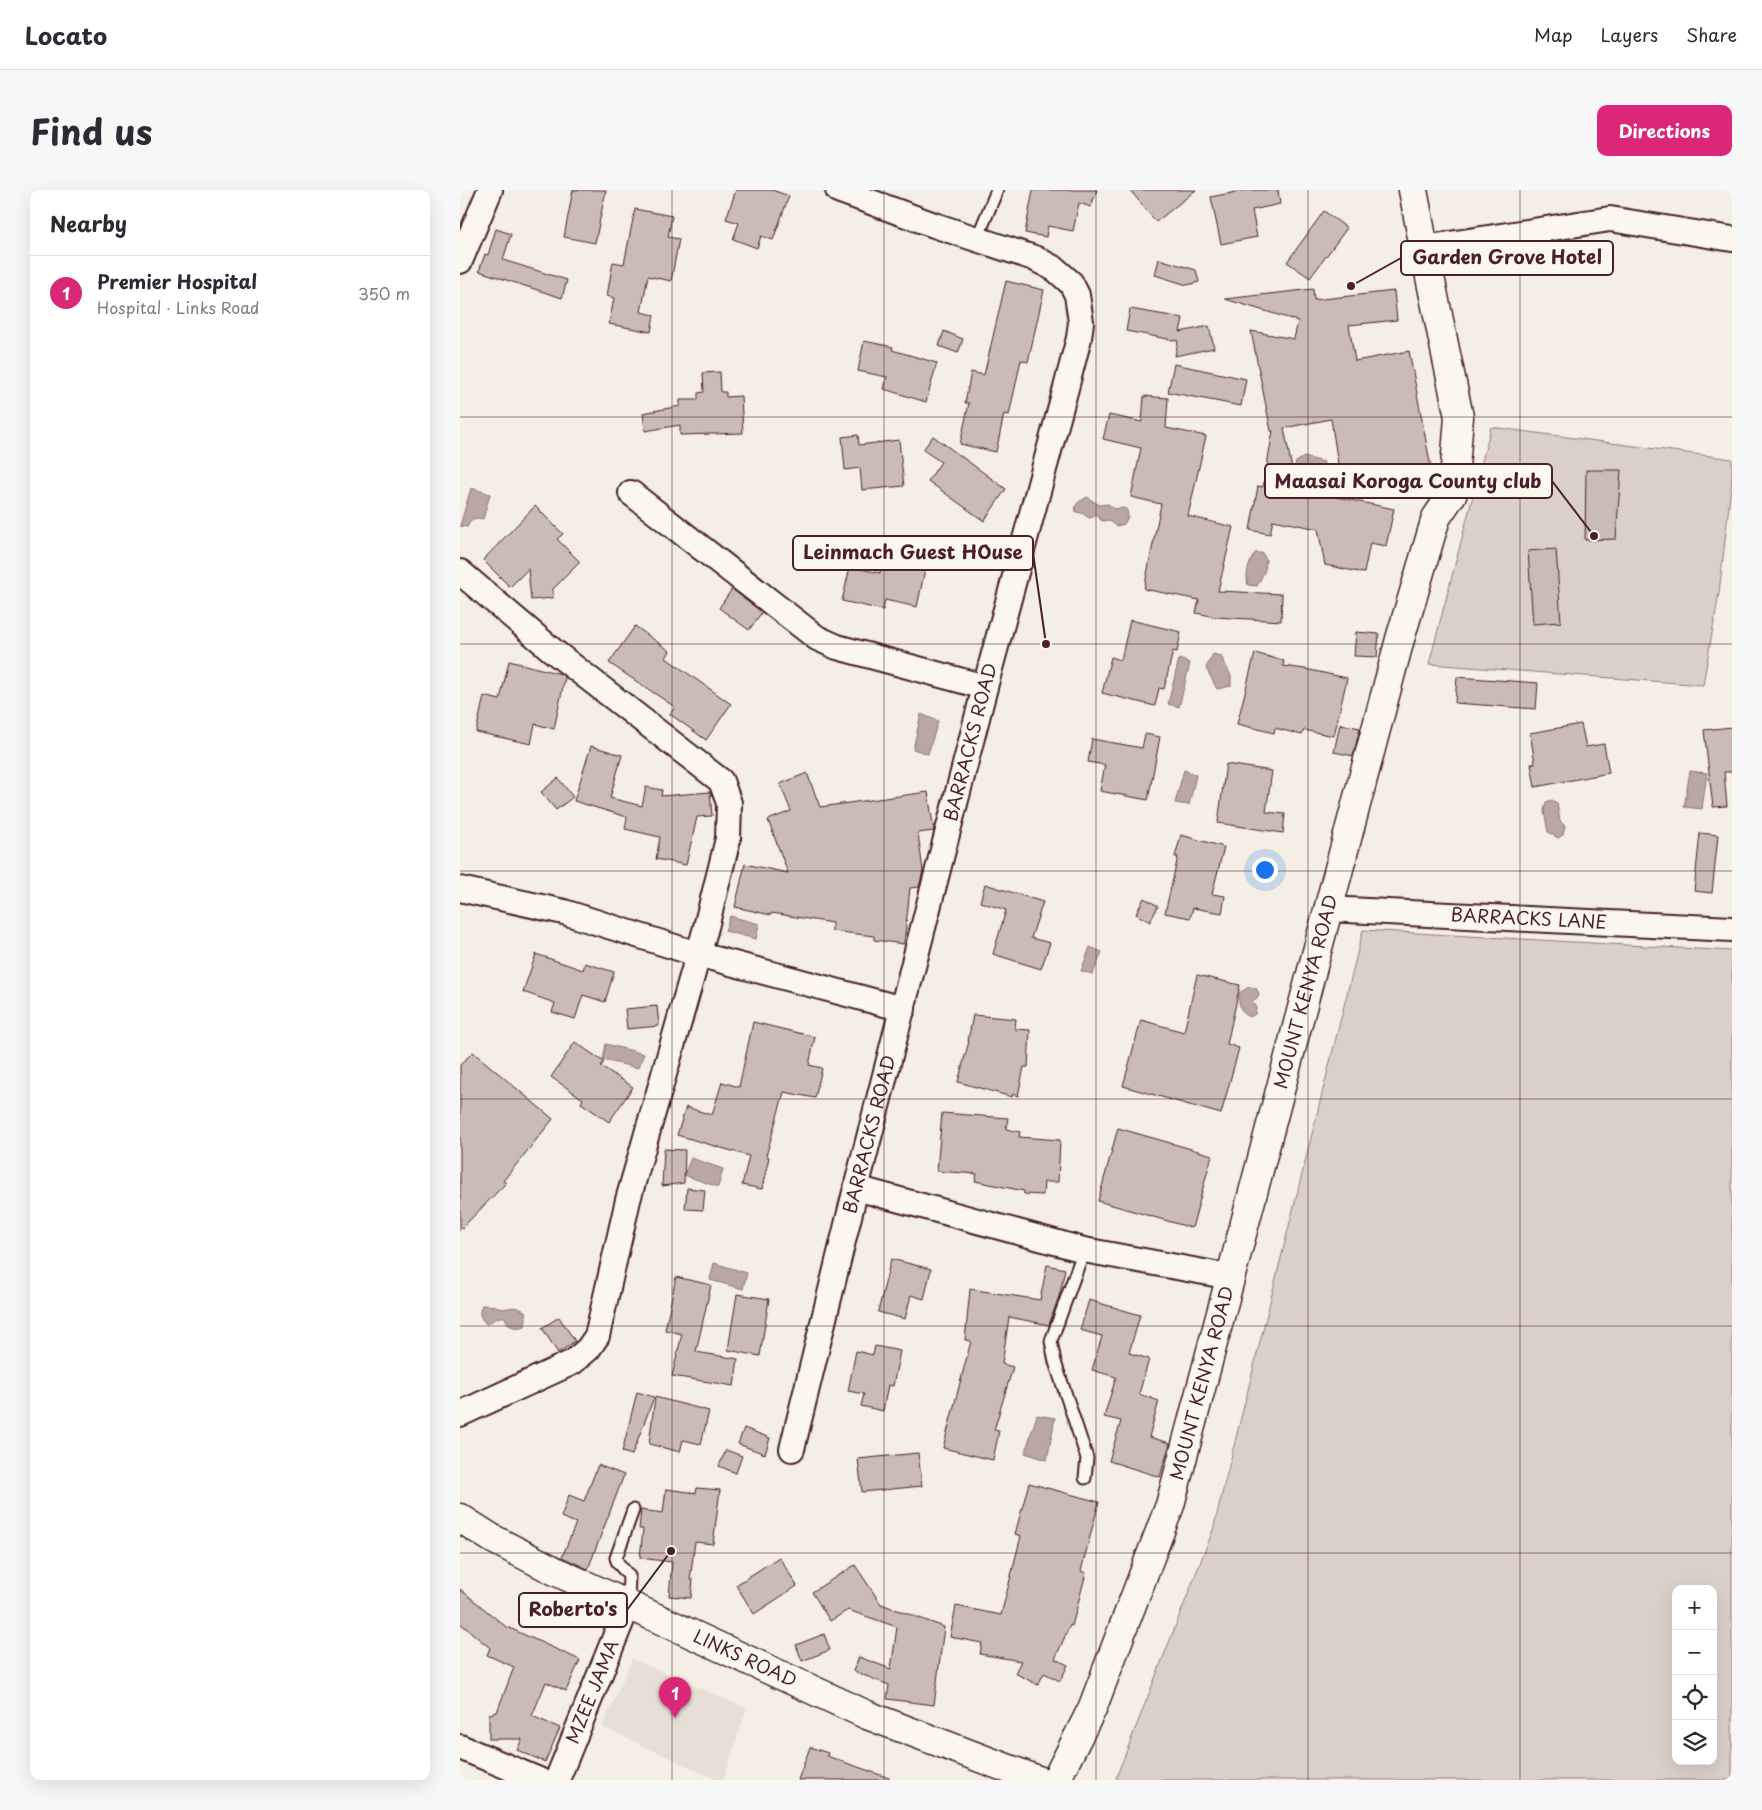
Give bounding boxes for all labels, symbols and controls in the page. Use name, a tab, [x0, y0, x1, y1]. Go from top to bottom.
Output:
text: Locato	[25, 17, 107, 53]
text: Map	[1534, 21, 1573, 48]
text: Layers	[1601, 21, 1658, 48]
text: Share	[1686, 21, 1737, 48]
text: Find us	[30, 104, 152, 157]
button: Directions	[1597, 105, 1732, 156]
text: Nearby	[50, 207, 127, 239]
callout: Garden Grove Hotel	[1401, 241, 1613, 275]
text: Garden Grove Hotel	[1412, 242, 1602, 270]
text: Premier Hospital	[97, 267, 257, 295]
text: 1	[62, 281, 70, 305]
text: 350 m	[358, 281, 410, 305]
text: Hospital · Links Road	[97, 295, 259, 319]
callout: Maasai Koroga County club	[1265, 464, 1552, 498]
text: Maasai Koroga County club	[1275, 466, 1541, 494]
callout: Leinmach Guest HOuse	[793, 536, 1033, 570]
text: Leinmach Guest HOuse	[803, 537, 1023, 565]
street label: BARRACKS ROAD	[936, 660, 1003, 824]
your location	[1252, 857, 1278, 883]
street label: MOUNT KENYA ROAD	[1266, 891, 1344, 1091]
street label: BARRACKS LANE	[1450, 900, 1608, 935]
street label: BARRACKS ROAD	[835, 1052, 902, 1216]
street label: MOUNT KENYA ROAD	[1162, 1283, 1240, 1483]
map controls	[1672, 1585, 1717, 1765]
button: +	[1672, 1585, 1717, 1630]
callout: Roberto's	[519, 1593, 627, 1627]
text: Roberto's	[529, 1594, 617, 1622]
street label: LINKS ROAD	[689, 1622, 802, 1693]
button: −	[1672, 1630, 1717, 1675]
street label: MZEE JAMA	[558, 1635, 625, 1748]
button: locate	[1672, 1675, 1717, 1720]
pin: 1	[659, 1677, 691, 1718]
button: layers	[1672, 1720, 1717, 1765]

